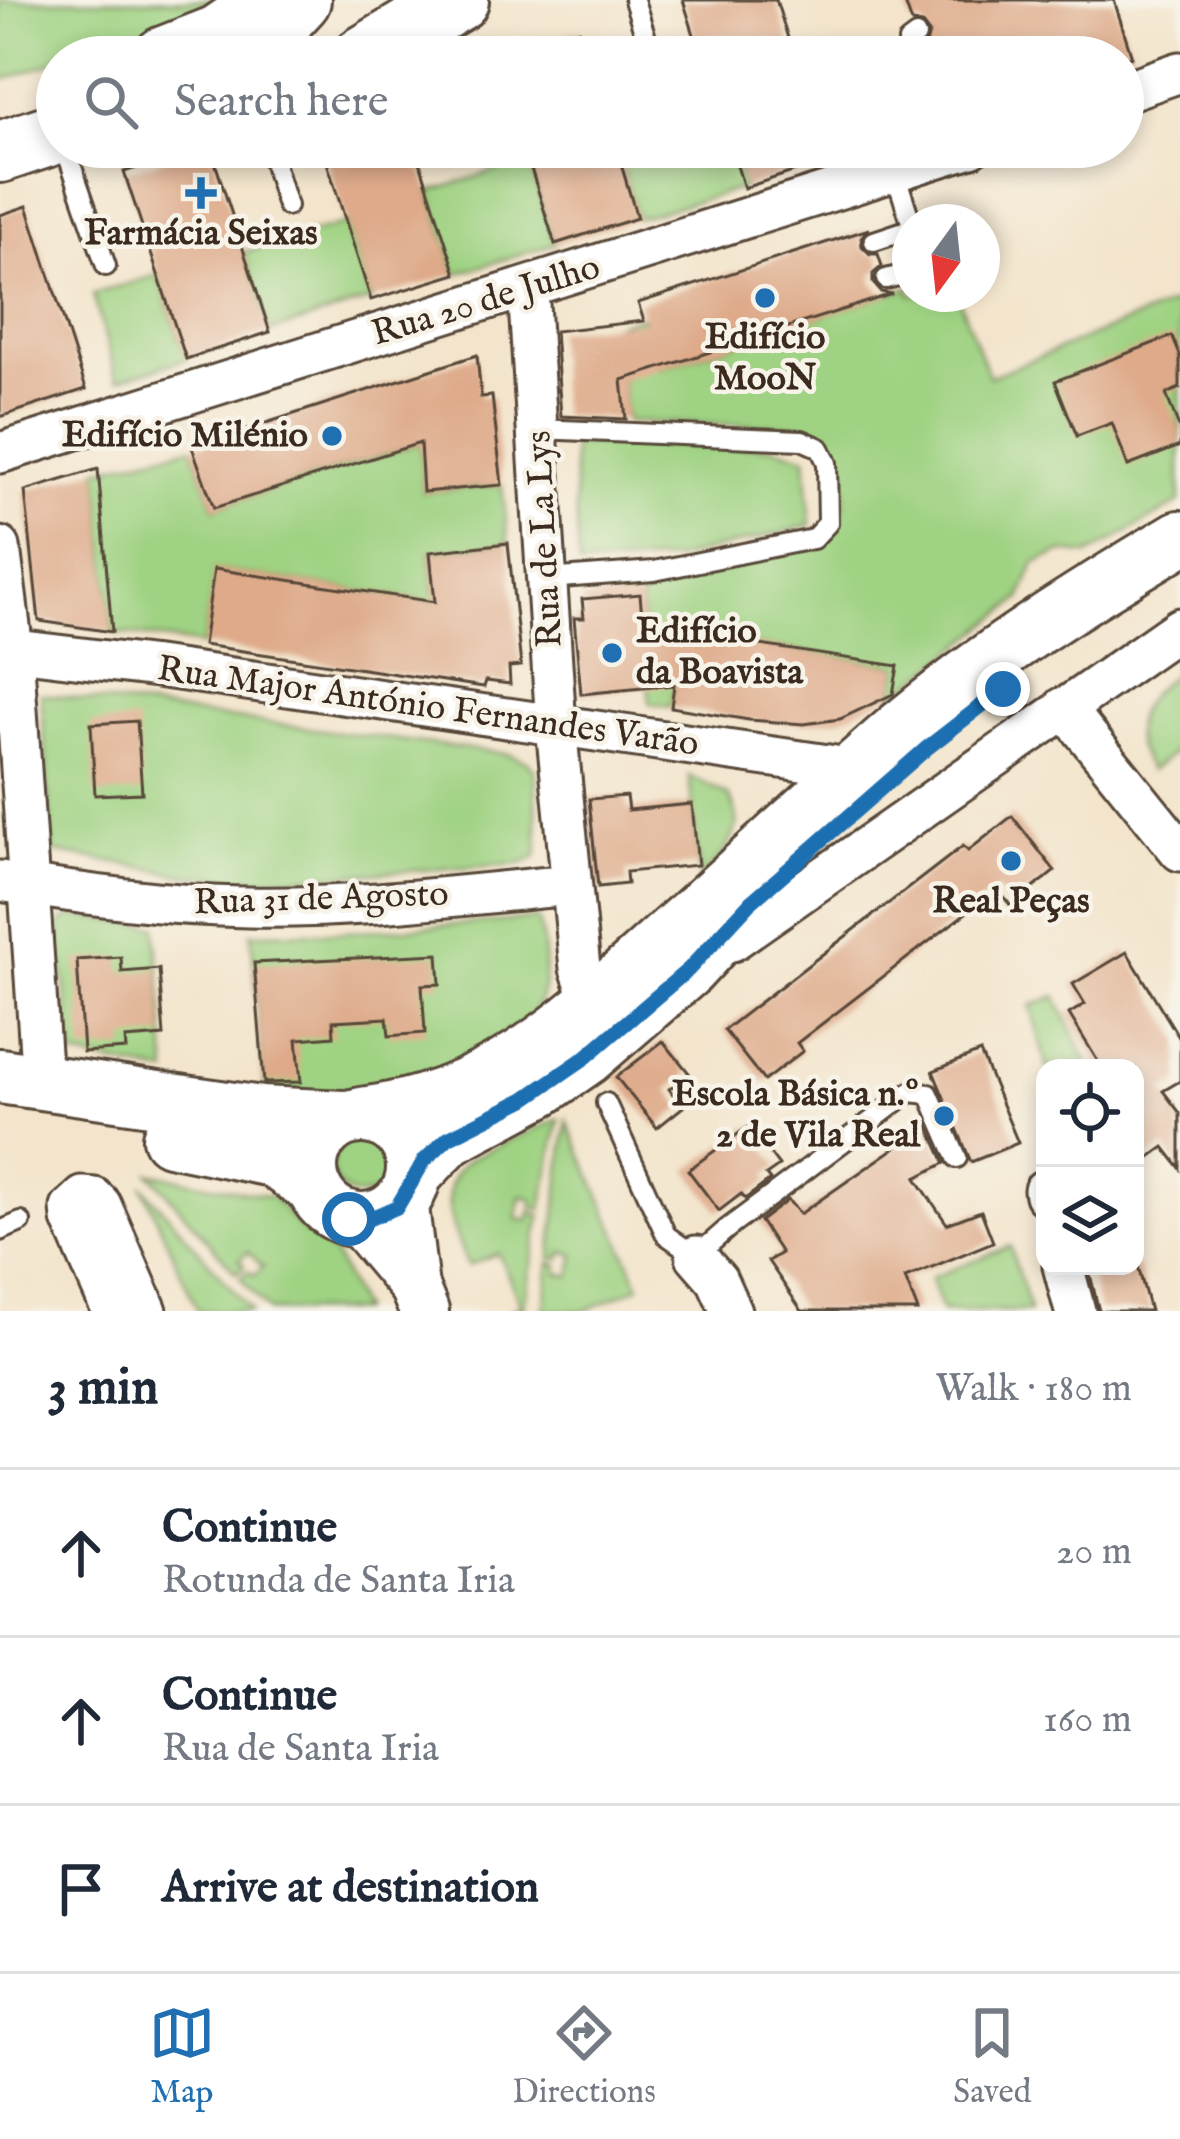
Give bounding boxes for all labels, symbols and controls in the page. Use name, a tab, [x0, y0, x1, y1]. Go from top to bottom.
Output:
search box	[36, 36, 1144, 168]
icon: search	[78, 69, 144, 135]
text: Search here	[174, 74, 388, 131]
marker: Farmácia Seixas	[188, 180, 214, 206]
north arrow	[892, 204, 1000, 312]
place label: Farmácia Seixas	[84, 211, 318, 257]
street label: Rua 20 de Julho	[366, 245, 606, 357]
marker: Edifício MooN	[752, 285, 778, 311]
place label: Edifício MooN	[705, 315, 825, 402]
place label: Edifício Milénio	[62, 413, 308, 459]
marker: Edifício Milénio	[319, 423, 345, 449]
street label: Rua de La Lys	[516, 429, 574, 649]
place label: Edifício da Boavista	[636, 609, 805, 696]
marker: Edifício da Boavista	[599, 640, 625, 666]
street label: Rua Major António Fernandes Varão	[155, 646, 701, 768]
route end	[976, 662, 1030, 716]
marker: Real Peças	[998, 848, 1024, 874]
street label: Rua 31 de Agosto	[193, 872, 449, 926]
place label: Real Peças	[932, 879, 1090, 925]
map controls	[1036, 1059, 1144, 1275]
button: locate	[1036, 1059, 1144, 1167]
place label: Escola Básica n.º 2 de Vila Real	[672, 1072, 921, 1159]
marker: Escola Básica n.º 2 de Vila Real	[931, 1103, 957, 1129]
button: layers	[1036, 1167, 1144, 1275]
route start	[322, 1192, 376, 1246]
text: 3 min	[48, 1357, 158, 1422]
text: Walk · 180 m	[936, 1365, 1132, 1414]
text: Continue	[162, 1500, 337, 1557]
icon: ahead	[48, 1520, 114, 1586]
text: 20 m	[1056, 1528, 1132, 1577]
text: Rotunda de Santa Iria	[162, 1557, 515, 1606]
text: Continue	[162, 1668, 337, 1725]
icon: ahead	[48, 1688, 114, 1754]
text: 160 m	[1043, 1696, 1132, 1745]
text: Rua de Santa Iria	[162, 1725, 439, 1774]
icon: arrive	[48, 1856, 114, 1922]
text: Arrive at destination	[162, 1860, 539, 1917]
tab: Map	[149, 2000, 215, 2114]
tab: Directions	[512, 2000, 656, 2114]
tab: Saved	[953, 2000, 1031, 2114]

